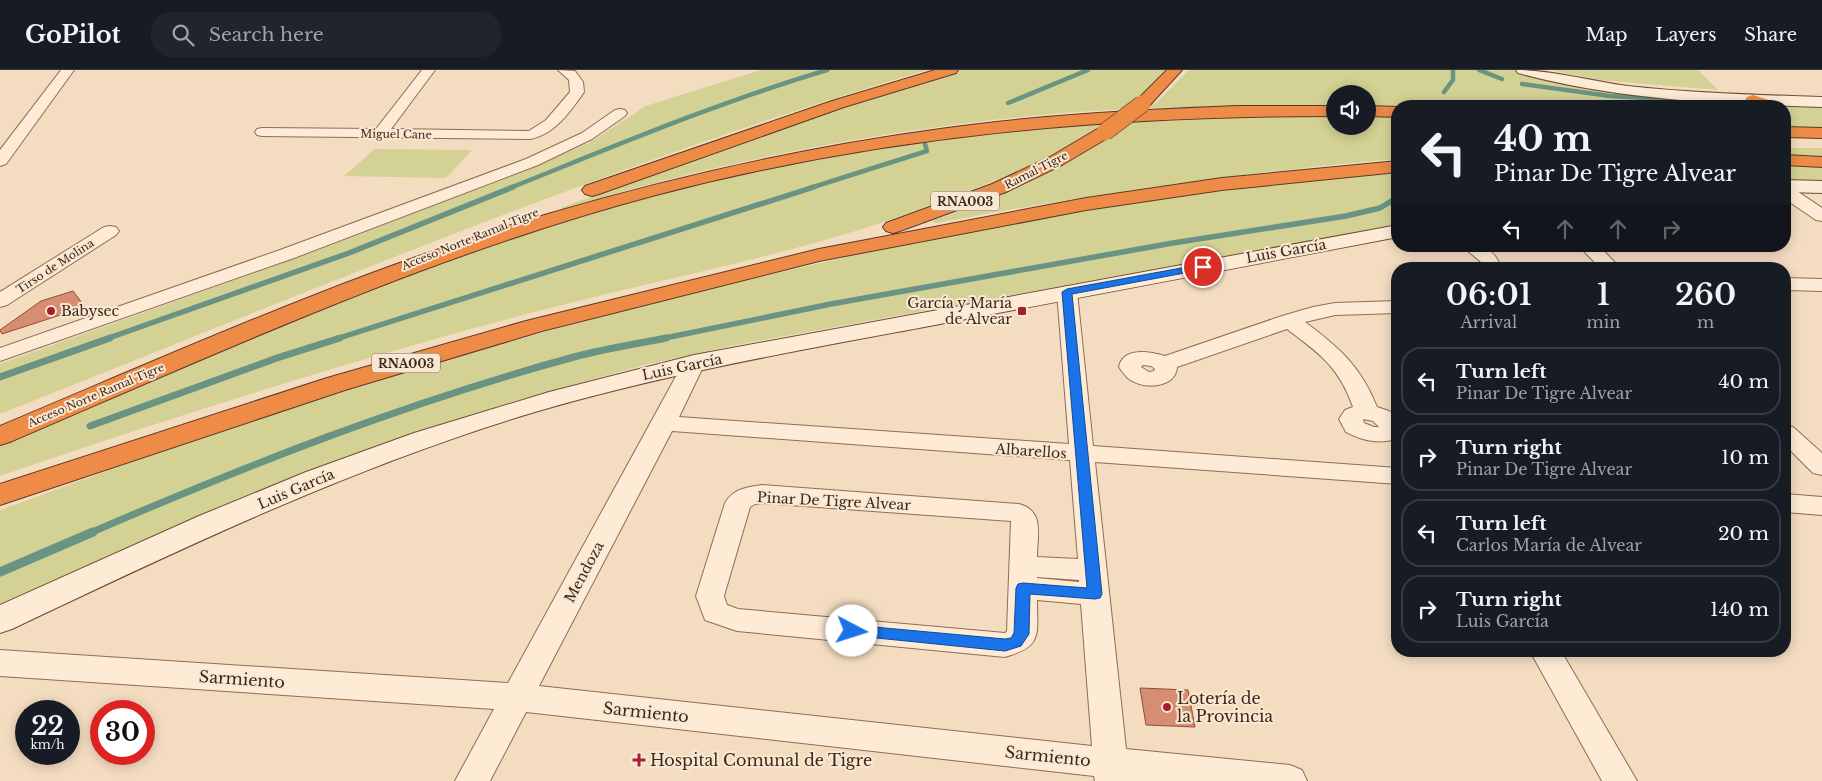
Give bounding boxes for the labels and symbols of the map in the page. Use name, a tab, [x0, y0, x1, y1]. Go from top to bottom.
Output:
street label: Miguel Cane	[360, 126, 432, 142]
street label: Ramal Tigre	[1002, 148, 1070, 192]
road number: RNA003	[931, 192, 999, 210]
street label: Acceso Norte Ramal Tigre	[398, 205, 541, 273]
street label: Tirso de Molina	[14, 235, 97, 296]
street label: Luis García	[1244, 235, 1328, 267]
pin	[1182, 246, 1224, 288]
place label: García y María de Alvear	[907, 294, 1012, 328]
place label: Babysec	[61, 302, 120, 320]
marker: Babysec	[45, 305, 57, 317]
marker: García y María de Alvear	[1016, 305, 1028, 317]
street label: Luis García	[640, 350, 724, 384]
road number: RNA003	[372, 354, 440, 372]
street label: Acceso Norte Ramal Tigre	[25, 360, 166, 430]
street label: Albarellos	[994, 439, 1067, 462]
street label: Luis García	[255, 465, 337, 513]
street label: Pinar De Tigre Alvear	[757, 488, 912, 514]
street label: Mendoza	[560, 538, 608, 606]
position arrow	[825, 604, 877, 656]
street label: Sarmiento	[198, 666, 286, 692]
place label: Lotería de la Provincia	[1177, 688, 1273, 726]
street label: Sarmiento	[602, 698, 690, 726]
speed limit sign: 30	[90, 700, 155, 765]
marker: Lotería de la Provincia	[1161, 701, 1173, 713]
street label: Sarmiento	[1004, 742, 1092, 770]
place label: Hospital Comunal de Tigre	[650, 750, 872, 770]
marker: Hospital Comunal de Tigre	[632, 753, 646, 767]

